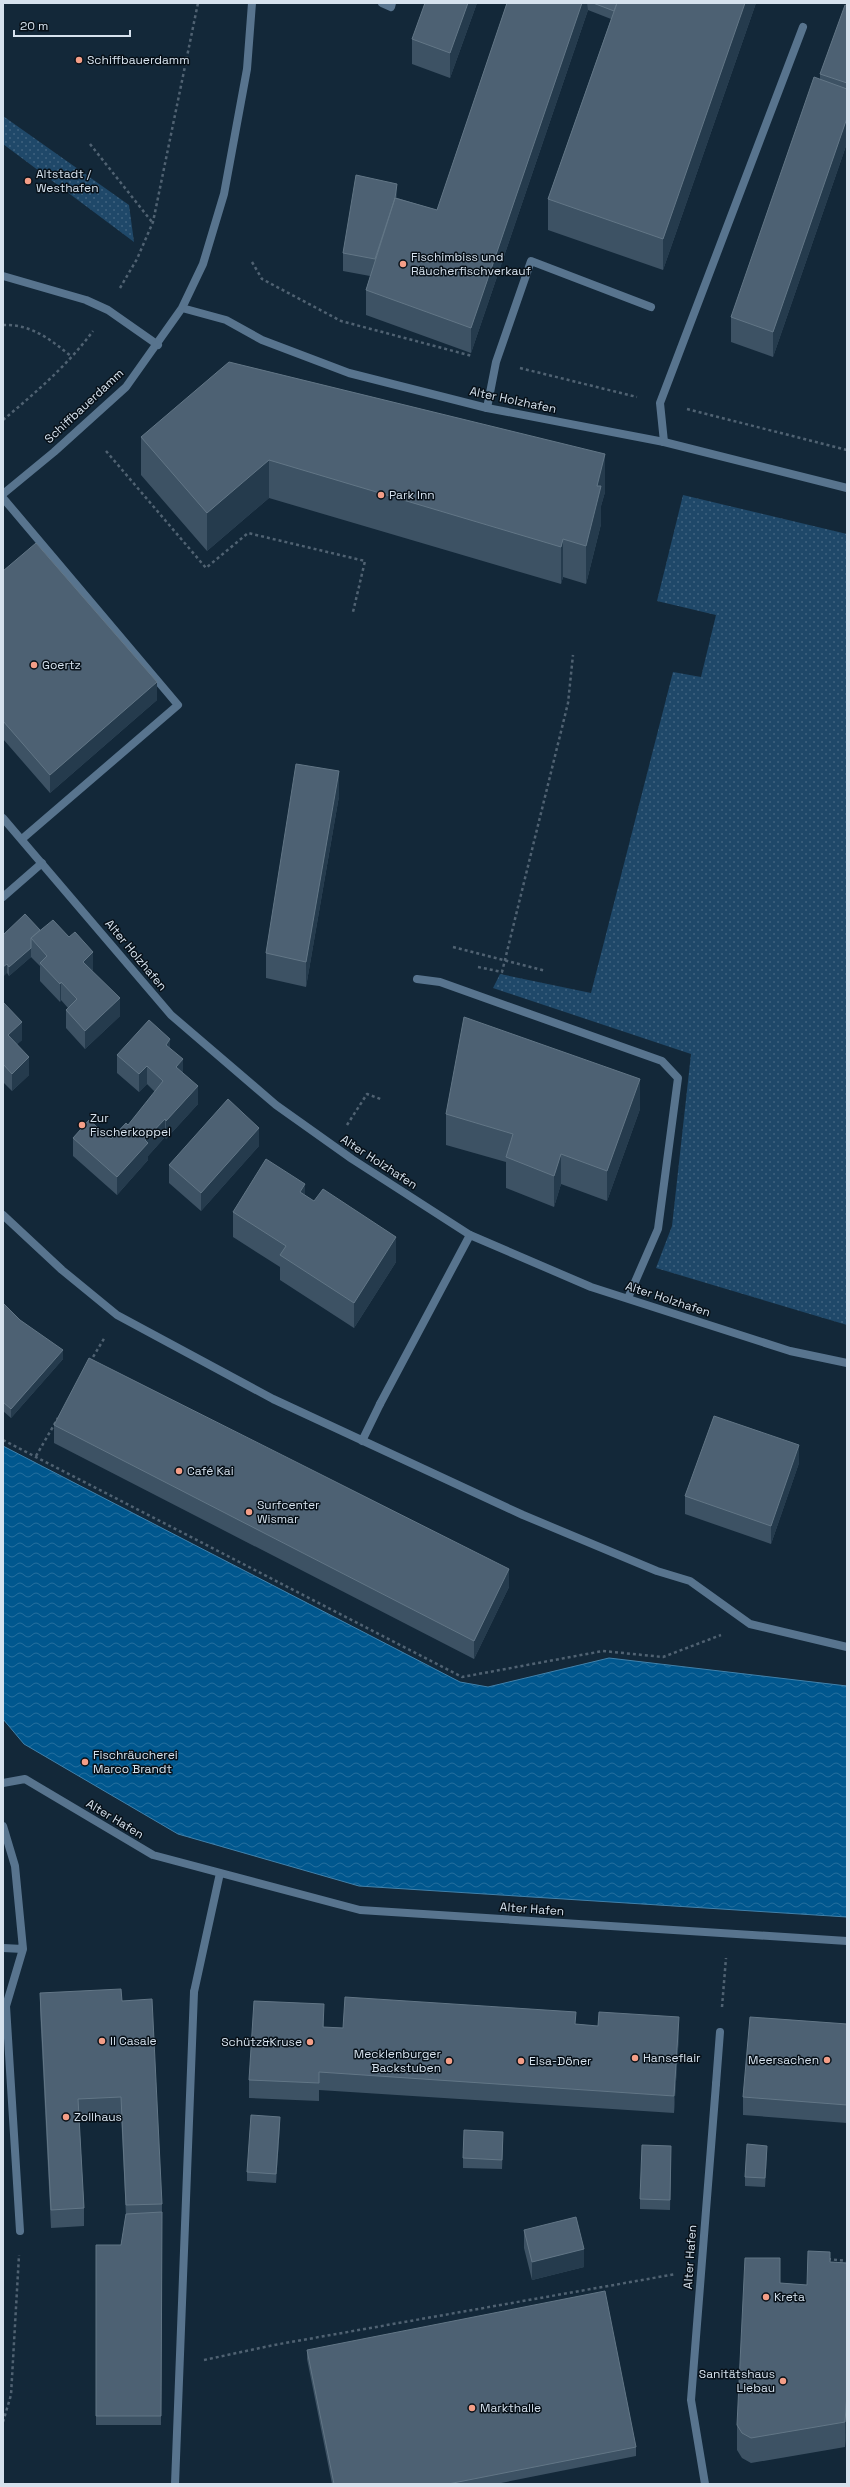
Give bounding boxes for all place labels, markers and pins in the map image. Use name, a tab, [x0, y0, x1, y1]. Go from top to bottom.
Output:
place label: Schiffbauerdamm	[87, 52, 190, 68]
marker: Schiffbauerdamm	[74, 55, 84, 65]
place label: Altstadt / Westhafen	[36, 166, 99, 196]
marker: Altstadt / Westhafen	[23, 176, 33, 186]
place label: Fischimbiss und Räucherfischverkauf	[411, 249, 531, 279]
marker: Fischimbiss und Räucherfischverkauf	[398, 259, 408, 269]
place label: Park Inn	[389, 487, 435, 503]
marker: Park Inn	[376, 490, 386, 500]
place label: Goertz	[42, 657, 81, 673]
marker: Goertz	[29, 660, 39, 670]
place label: Zur Fischerkoppel	[90, 1110, 171, 1140]
marker: Zur Fischerkoppel	[77, 1120, 87, 1130]
place label: Café Kai	[187, 1463, 234, 1479]
marker: Café Kai	[174, 1466, 184, 1476]
place label: Surfcenter Wismar	[257, 1497, 320, 1527]
marker: Surfcenter Wismar	[244, 1507, 254, 1517]
place label: Fischräucherei Marco Brandt	[93, 1747, 178, 1777]
marker: Fischräucherei Marco Brandt	[80, 1757, 90, 1767]
place label: Il Casale	[110, 2033, 157, 2049]
place label: Schütz&Kruse	[221, 2034, 302, 2050]
marker: Il Casale	[97, 2036, 107, 2046]
marker: Schütz&Kruse	[305, 2037, 315, 2047]
place label: Mecklenburger Backstuben	[354, 2046, 441, 2076]
place label: Hanseflair	[643, 2050, 701, 2066]
place label: Meersachen	[748, 2052, 819, 2068]
place label: Elsa-Döner	[529, 2053, 592, 2069]
marker: Hanseflair	[630, 2053, 640, 2063]
marker: Meersachen	[822, 2055, 832, 2065]
marker: Mecklenburger Backstuben	[444, 2056, 454, 2066]
marker: Elsa-Döner	[516, 2056, 526, 2066]
place label: Zollhaus	[74, 2109, 122, 2125]
marker: Zollhaus	[61, 2112, 71, 2122]
place label: Kreta	[774, 2289, 805, 2305]
marker: Kreta	[761, 2292, 771, 2302]
place label: Sanitätshaus Liebau	[699, 2366, 775, 2396]
marker: Sanitätshaus Liebau	[778, 2376, 788, 2386]
place label: Markthalle	[480, 2400, 541, 2416]
marker: Markthalle	[467, 2403, 477, 2413]

